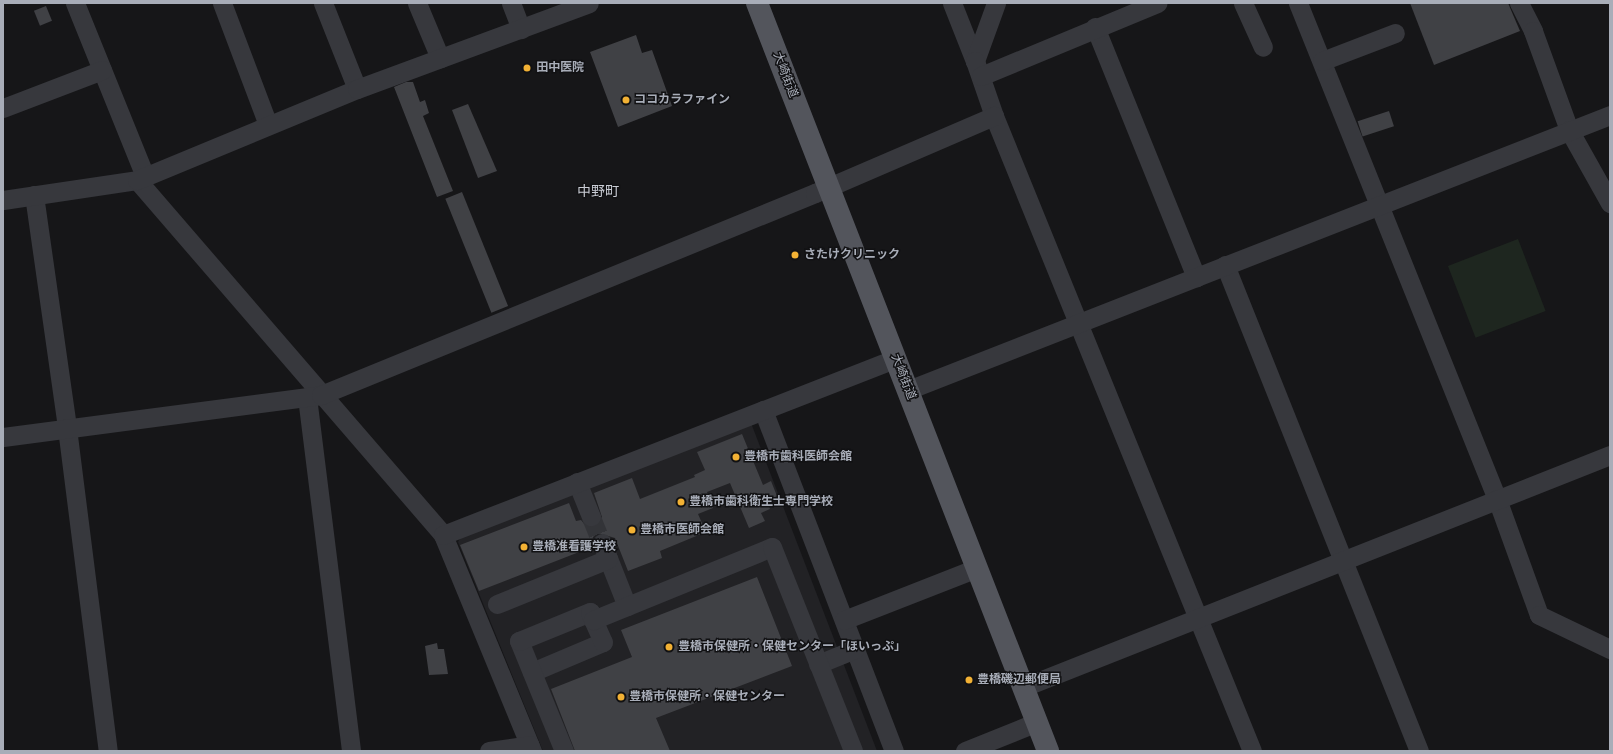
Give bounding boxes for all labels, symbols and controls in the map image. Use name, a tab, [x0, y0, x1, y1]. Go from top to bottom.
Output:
street label: 大崎街道	[770, 50, 800, 100]
place label: 田中医院	[536, 61, 584, 75]
marker: 田中医院	[521, 62, 533, 74]
place label: ココカラファイン	[634, 93, 730, 107]
marker: ココカラファイン	[621, 95, 631, 105]
district label: 中野町	[577, 183, 619, 199]
place label: さたけクリニック	[804, 248, 900, 262]
marker: さたけクリニック	[789, 249, 801, 261]
street label: 大崎街道	[888, 352, 918, 402]
place label: 豊橋市歯科医師会館	[744, 450, 852, 464]
marker: 豊橋市歯科医師会館	[731, 452, 741, 462]
place label: 豊橋市歯科衛生士専門学校	[689, 495, 833, 509]
marker: 豊橋市歯科衛生士専門学校	[676, 497, 686, 507]
place label: 豊橋市医師会館	[640, 523, 724, 537]
marker: 豊橋市医師会館	[627, 525, 637, 535]
place label: 豊橋准看護学校	[532, 540, 616, 554]
marker: 豊橋准看護学校	[519, 542, 529, 552]
place label: 豊橋市保健所・保健センター「ほいっぷ」	[678, 640, 906, 654]
marker: 豊橋市保健所・保健センター「ほいっぷ」	[663, 641, 675, 653]
place label: 豊橋磯辺郵便局	[977, 673, 1061, 687]
marker: 豊橋磯辺郵便局	[964, 675, 974, 685]
place label: 豊橋市保健所・保健センター	[629, 690, 785, 704]
marker: 豊橋市保健所・保健センター	[616, 692, 626, 702]

